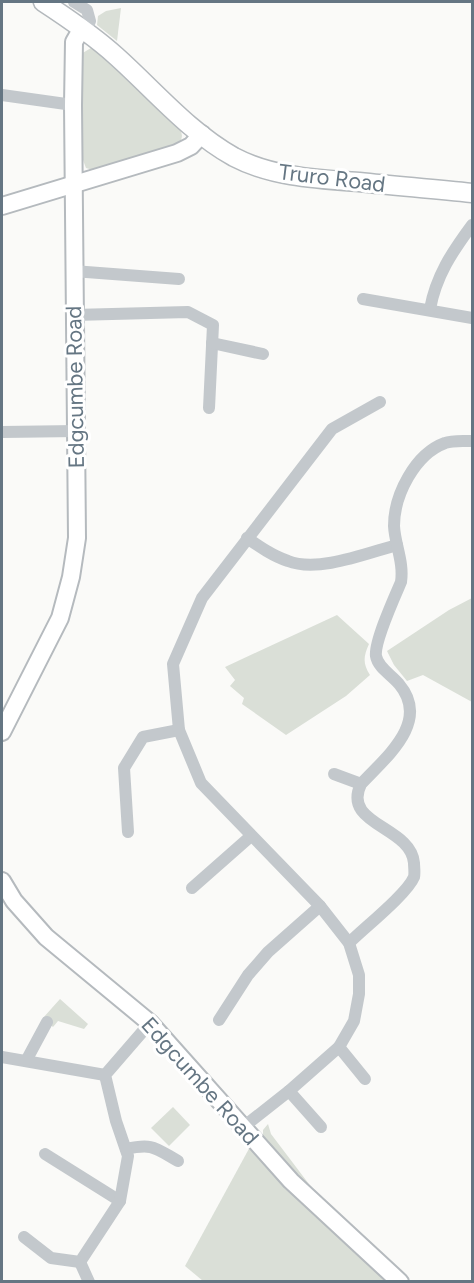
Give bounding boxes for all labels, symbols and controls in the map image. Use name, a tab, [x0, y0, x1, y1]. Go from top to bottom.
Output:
street label: Truro Road	[277, 158, 387, 198]
street label: Edgcumbe Road	[60, 305, 90, 469]
street label: Edgcumbe Road	[136, 1012, 264, 1150]

